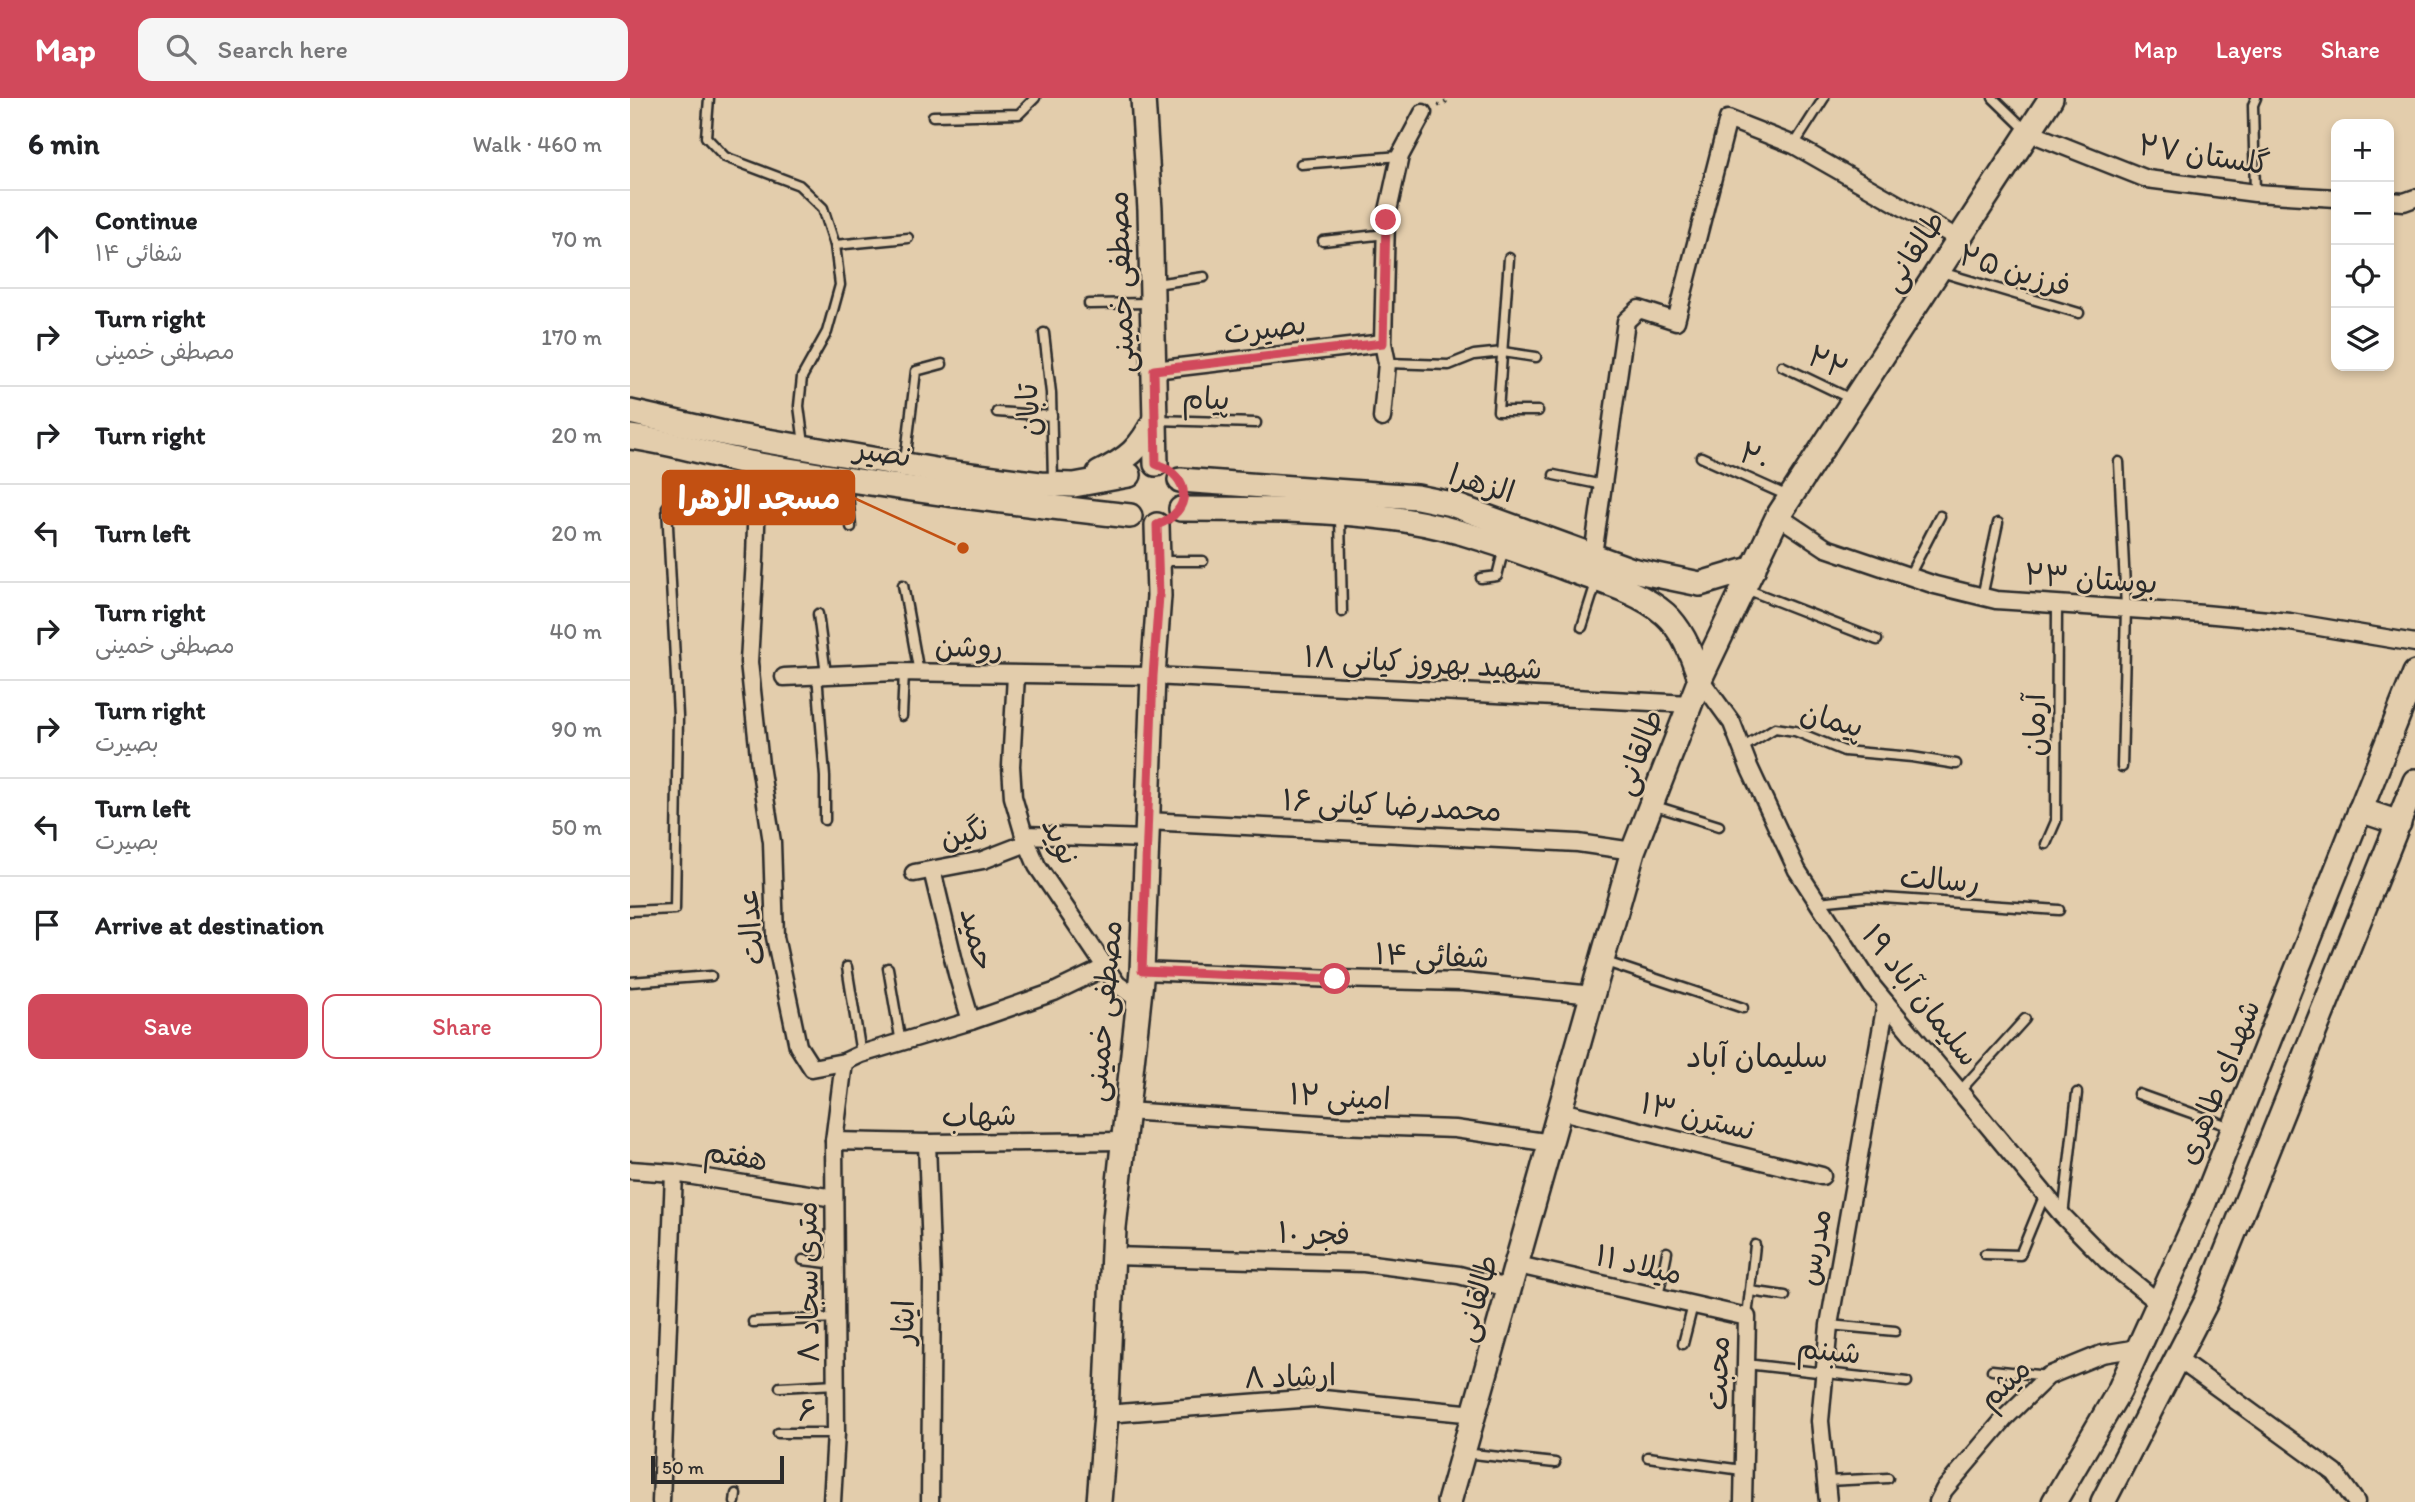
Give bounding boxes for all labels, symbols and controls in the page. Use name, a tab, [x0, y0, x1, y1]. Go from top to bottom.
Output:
search box	[138, 18, 628, 81]
text: Map	[35, 30, 96, 69]
icon: search	[162, 30, 200, 68]
text: Search here	[218, 33, 348, 65]
text: Map	[2134, 35, 2178, 64]
text: Layers	[2216, 35, 2283, 64]
text: Share	[2321, 35, 2380, 64]
map controls	[2331, 119, 2394, 371]
button: +	[2331, 119, 2394, 182]
text: 6 min	[28, 125, 100, 162]
street label: گلستان ۲۷	[2136, 125, 2272, 183]
text: Walk · 460 m	[472, 130, 602, 158]
button: −	[2331, 182, 2394, 245]
street label: مصطفی خمینی	[1098, 190, 1143, 374]
text: Continue	[95, 204, 198, 236]
route end	[1370, 204, 1401, 235]
street label: طالقانی	[1873, 204, 1954, 299]
icon: ahead	[28, 220, 66, 258]
text: 70 m	[552, 225, 602, 253]
street label: فرزین ۲۵	[1955, 236, 2075, 304]
text: شفائی ۱۴	[95, 239, 183, 267]
button: locate	[2331, 245, 2394, 308]
text: Turn right	[95, 302, 206, 334]
street label: بصیرت	[1221, 305, 1309, 351]
button: layers	[2331, 308, 2394, 371]
icon: right	[28, 318, 66, 356]
text: 170 m	[541, 323, 602, 351]
street label: ۲۲	[1802, 336, 1854, 388]
text: مصطفی خمینی	[95, 337, 235, 365]
street label: پیام	[1181, 379, 1230, 421]
street label: تابان	[1008, 382, 1048, 438]
icon: right	[28, 416, 66, 454]
text: Turn right	[95, 419, 206, 451]
text: 20 m	[551, 421, 602, 449]
street label: نصیر	[849, 429, 914, 475]
street label: ۲۰	[1734, 433, 1776, 479]
street label: الزهرا	[1445, 456, 1519, 510]
callout: مسجد الزهرا	[663, 471, 854, 524]
text: مسجد الزهرا	[678, 479, 840, 517]
icon: left	[28, 514, 66, 552]
text: Turn left	[95, 517, 191, 549]
text: 20 m	[551, 519, 602, 547]
street label: بوستان ۲۳	[2023, 555, 2159, 601]
text: Turn right	[95, 596, 206, 628]
icon: right	[28, 612, 66, 650]
text: 40 m	[549, 617, 602, 645]
street label: روشن	[934, 627, 1004, 665]
text: مصطفی خمینی	[95, 631, 235, 659]
street label: شهید بهروز کیانی ۱۸	[1303, 637, 1543, 688]
street label: آرمان	[2016, 692, 2053, 757]
street label: پیمان	[1796, 693, 1868, 746]
text: Turn right	[95, 694, 206, 726]
street label: طالقانی	[1605, 704, 1672, 801]
icon: right	[28, 710, 66, 748]
text: 90 m	[551, 715, 602, 743]
text: بصیرت	[95, 729, 159, 757]
street label: محمدرضا کیانی ۱۶	[1281, 781, 1503, 830]
text: Turn left	[95, 792, 191, 824]
icon: left	[28, 808, 66, 846]
street label: نگین	[936, 809, 992, 857]
street label: نوید	[1034, 811, 1088, 871]
text: 50 m	[551, 813, 602, 841]
text: بصیرت	[95, 827, 159, 855]
street label: رسالت	[1899, 858, 1981, 900]
street label: عدالت	[728, 887, 772, 967]
street label: حمید	[952, 904, 1004, 974]
icon: arrive	[28, 906, 66, 944]
text: Arrive at destination	[95, 909, 324, 941]
street label: سلیمان آباد ۱۹	[1854, 917, 1988, 1073]
street label: مصطفی خمینی	[1077, 919, 1130, 1103]
street label: شفائی ۱۴	[1374, 935, 1490, 976]
route start	[1319, 963, 1350, 994]
button: Save	[28, 994, 308, 1059]
button: Share	[322, 994, 602, 1059]
street label: شهدای طاهری	[2168, 994, 2268, 1170]
district label: سلیمان آباد	[1686, 1037, 1828, 1075]
street label: امینی ۱۲	[1288, 1075, 1392, 1118]
street label: نسترن ۱۳	[1637, 1084, 1759, 1148]
street label: شهاب	[941, 1096, 1017, 1134]
street label: هفتم	[701, 1132, 771, 1182]
street label: ۸ متری سجاد	[787, 1201, 827, 1363]
street label: مدرس	[1789, 1205, 1839, 1289]
street label: فجر ۱۰	[1277, 1213, 1351, 1253]
street label: میلاد ۱۱	[1592, 1236, 1686, 1292]
street label: طالقانی	[1446, 1250, 1507, 1346]
street label: ایثار	[884, 1299, 922, 1348]
street label: شبنم	[1795, 1328, 1863, 1376]
street label: محبت	[1697, 1335, 1737, 1411]
street label: میثم	[1970, 1349, 2041, 1419]
street label: ارشاد ۸	[1243, 1356, 1337, 1396]
street label: ۶	[798, 1392, 816, 1429]
scale bar	[651, 1453, 784, 1485]
text: 50 m	[662, 1456, 704, 1479]

